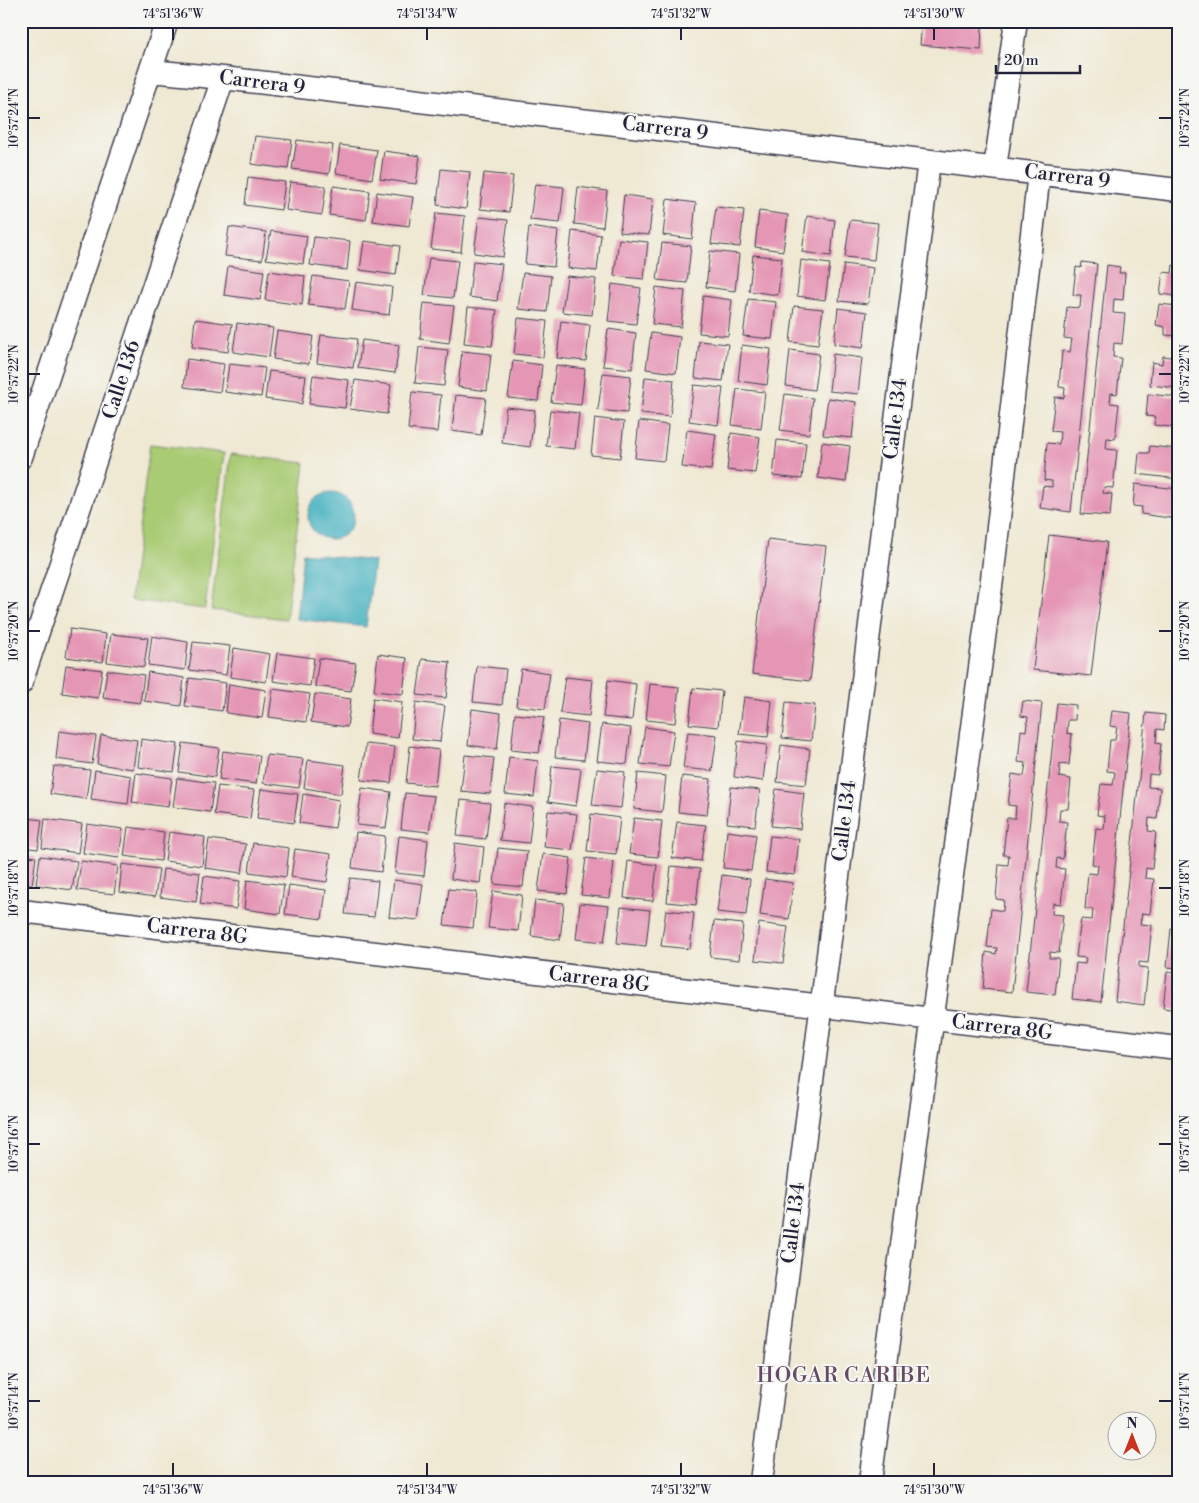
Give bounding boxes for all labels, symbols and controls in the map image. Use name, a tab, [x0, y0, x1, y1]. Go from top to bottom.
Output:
text: 74°51'36"W	[143, 7, 205, 22]
text: 74°51'34"W	[397, 7, 459, 22]
text: 74°51'32"W	[651, 7, 712, 22]
text: 74°51'30"W	[903, 7, 966, 22]
scale bar	[996, 42, 1080, 74]
text: 20 m	[1004, 51, 1039, 70]
street label: Carrera 9	[218, 65, 306, 101]
text: 10°57'24"N	[7, 88, 22, 148]
text: 10°57'24"N	[1178, 88, 1193, 148]
street label: Carrera 9	[621, 111, 709, 147]
street label: Carrera 9	[1023, 159, 1111, 195]
street label: Calle 136	[97, 337, 147, 423]
text: 10°57'22"N	[7, 344, 22, 404]
text: 10°57'22"N	[1178, 344, 1193, 404]
street label: Calle 134	[879, 377, 913, 461]
text: 10°57'20"N	[7, 601, 22, 661]
text: 10°57'20"N	[1178, 601, 1193, 661]
street label: Calle 134	[828, 779, 862, 863]
text: 10°57'18"N	[7, 859, 22, 917]
text: 10°57'18"N	[1178, 859, 1193, 917]
street label: Carrera 8G	[145, 913, 249, 951]
street label: Carrera 8G	[547, 961, 651, 999]
street label: Carrera 8G	[950, 1009, 1054, 1047]
text: 10°57'16"N	[7, 1115, 22, 1173]
text: 10°57'16"N	[1178, 1115, 1193, 1173]
street label: Calle 134	[777, 1181, 811, 1265]
district label: HOGAR CARIBE	[757, 1363, 931, 1389]
text: 10°57'14"N	[7, 1372, 22, 1430]
text: 10°57'14"N	[1178, 1372, 1193, 1430]
north arrow	[1106, 1410, 1156, 1460]
text: N	[1126, 1415, 1138, 1433]
text: 74°51'36"W	[143, 1483, 205, 1498]
text: 74°51'34"W	[397, 1483, 459, 1498]
text: 74°51'32"W	[651, 1483, 712, 1498]
text: 74°51'30"W	[903, 1483, 966, 1498]

